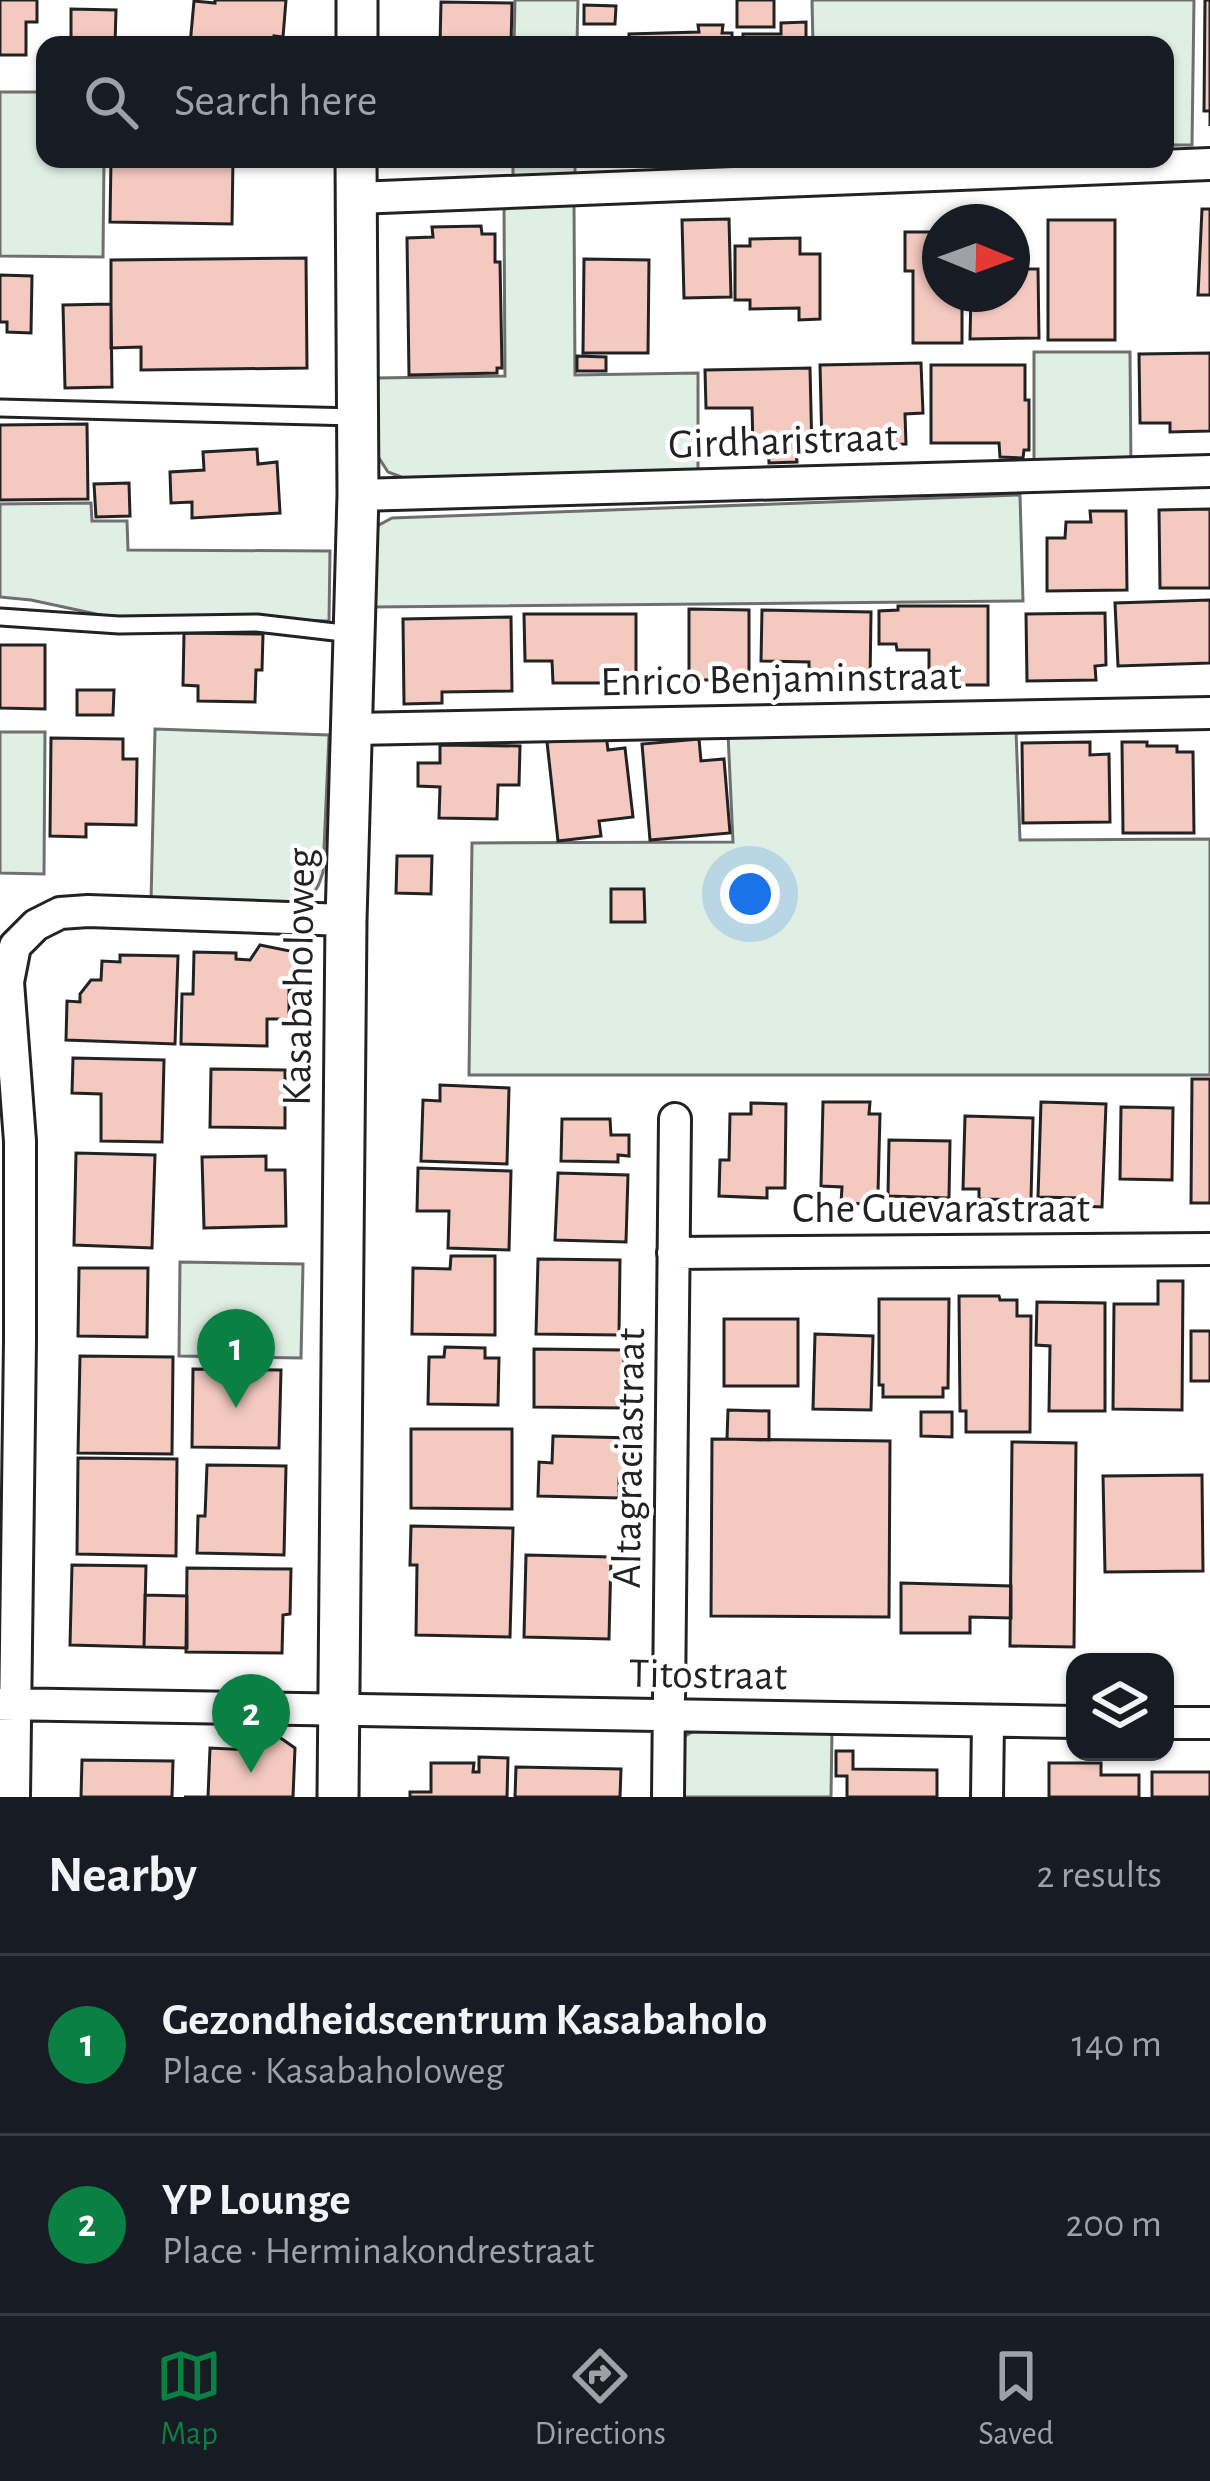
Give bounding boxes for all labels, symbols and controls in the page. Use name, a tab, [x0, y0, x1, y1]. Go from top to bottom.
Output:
search box	[36, 36, 1174, 168]
icon: search	[78, 69, 144, 135]
text: Search here	[174, 79, 377, 124]
north arrow	[922, 204, 1030, 312]
street label: Girdharistraat	[668, 416, 898, 466]
street label: Enrico Benjaminstraat	[600, 655, 962, 703]
street label: Kasabaholoweg	[276, 847, 322, 1106]
your location	[720, 864, 780, 924]
street label: Che Guevarastraat	[792, 1188, 1090, 1230]
pin: 1	[197, 1309, 275, 1408]
street label: Altagraciastraat	[606, 1327, 652, 1589]
street label: Titostraat	[628, 1653, 788, 1697]
map controls	[1066, 1653, 1174, 1761]
button: layers	[1066, 1653, 1174, 1761]
pin: 2	[212, 1674, 290, 1773]
text: Nearby	[48, 1850, 197, 1901]
text: 2 results	[1036, 1856, 1162, 1895]
text: Gezondheidscentrum Kasabaholo	[162, 1998, 767, 2043]
text: 1	[80, 2025, 94, 2064]
text: 140 m	[1072, 2025, 1162, 2064]
text: Place · Kasabaholoweg	[162, 2052, 504, 2091]
text: YP Lounge	[162, 2178, 351, 2223]
text: 2	[78, 2205, 96, 2244]
text: 200 m	[1065, 2205, 1162, 2244]
text: Place · Herminakondrestraat	[162, 2232, 594, 2271]
tab: Map	[156, 2343, 222, 2455]
tab: Directions	[534, 2343, 666, 2455]
tab: Saved	[978, 2343, 1054, 2455]

